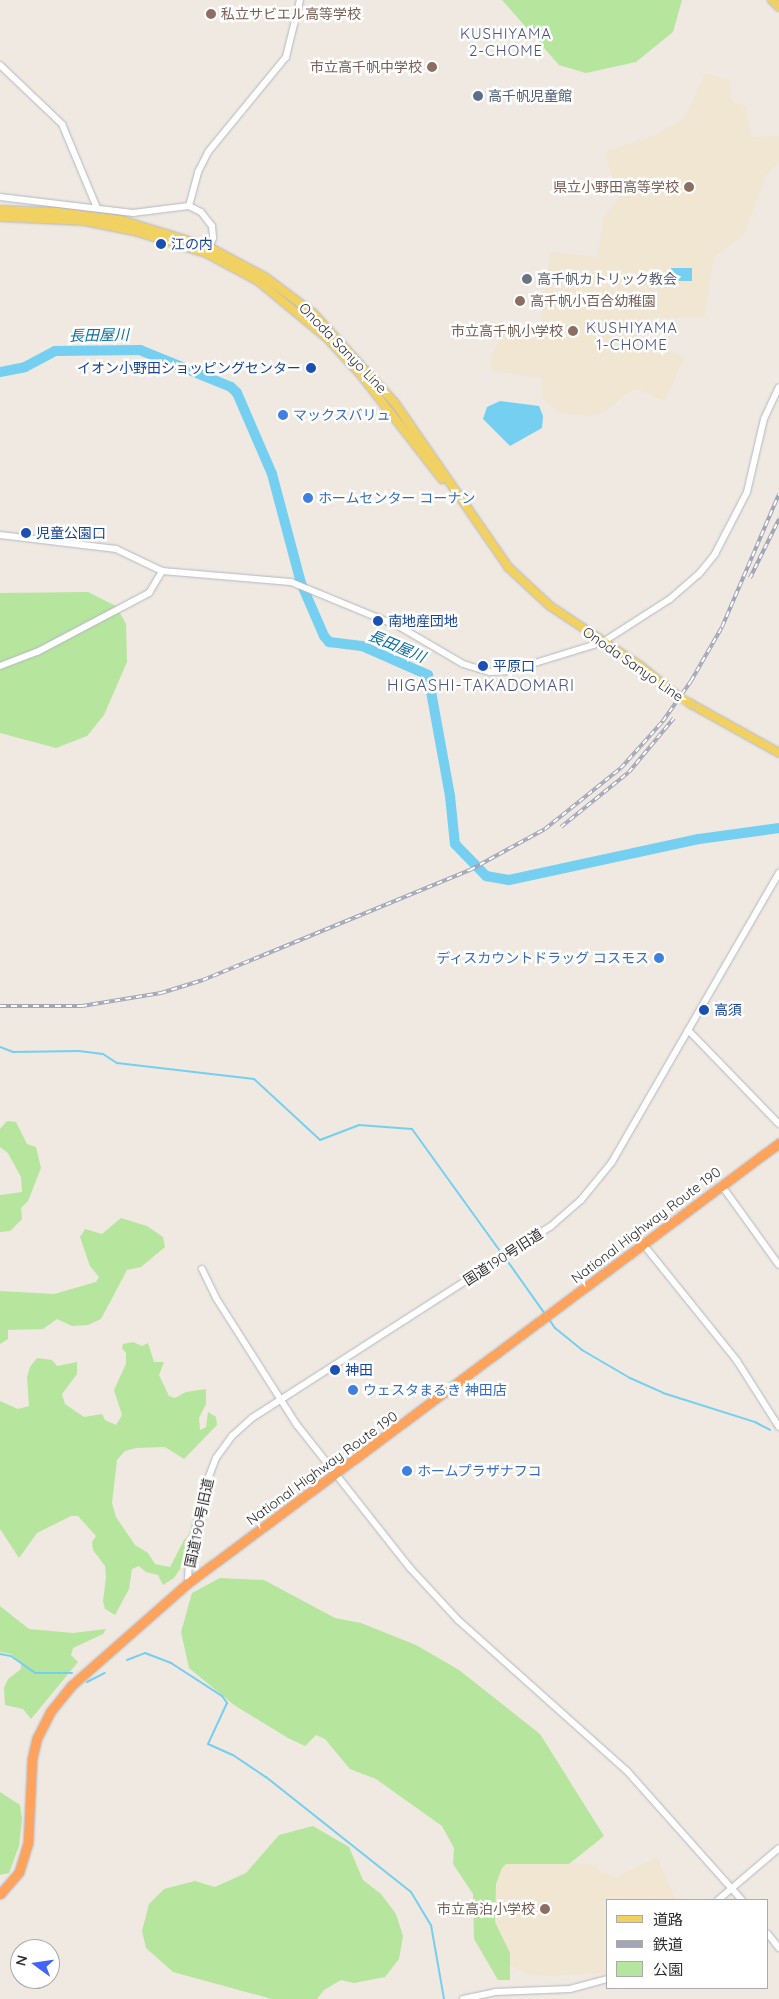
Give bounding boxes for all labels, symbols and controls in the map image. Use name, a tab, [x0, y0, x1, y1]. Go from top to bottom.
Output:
place label: 私立サビエル高等学校	[221, 6, 361, 22]
marker: 私立サビエル高等学校	[205, 8, 217, 20]
district label: KUSHIYAMA 2-CHOME	[459, 24, 553, 59]
place label: 市立高千帆中学校	[310, 59, 422, 75]
marker: 市立高千帆中学校	[426, 61, 438, 73]
place label: 高千帆児童館	[488, 88, 572, 104]
marker: 高千帆児童館	[472, 90, 484, 102]
place label: 県立小野田高等学校	[553, 179, 679, 195]
marker: 県立小野田高等学校	[683, 181, 695, 193]
place label: 江の内	[171, 236, 213, 252]
marker: 江の内	[155, 238, 167, 250]
place label: 高千帆カトリック教会	[537, 271, 677, 287]
marker: 高千帆カトリック教会	[521, 273, 533, 285]
place label: 高千帆小百合幼稚園	[530, 293, 656, 309]
marker: 高千帆小百合幼稚園	[514, 295, 526, 307]
street label: Onoda Sanyo Line	[296, 299, 390, 397]
district label: KUSHIYAMA 1-CHOME	[585, 318, 679, 353]
place label: 市立高千帆小学校	[451, 323, 563, 339]
water label: 長田屋川	[69, 325, 129, 345]
marker: 市立高千帆小学校	[567, 325, 579, 337]
place label: イオン小野田ショッピングセンター	[77, 360, 301, 376]
marker: イオン小野田ショッピングセンター	[305, 362, 317, 374]
place label: マックスバリュ	[293, 407, 391, 423]
marker: マックスバリュ	[277, 409, 289, 421]
place label: ホームセンター コーナン	[318, 490, 476, 506]
marker: ホームセンター コーナン	[302, 492, 314, 504]
place label: 児童公園口	[36, 525, 106, 541]
marker: 児童公園口	[20, 527, 32, 539]
place label: 南地産団地	[388, 613, 458, 629]
marker: 南地産団地	[372, 615, 384, 627]
street label: Onoda Sanyo Line	[579, 623, 687, 705]
water label: 長田屋川	[366, 626, 428, 666]
place label: 平原口	[493, 658, 535, 674]
marker: 平原口	[477, 660, 489, 672]
district label: HIGASHI-TAKADOMARI	[385, 675, 577, 695]
place label: ディスカウントドラッグ コスモス	[435, 950, 649, 966]
marker: ディスカウントドラッグ コスモス	[653, 952, 665, 964]
place label: 高須	[714, 1002, 742, 1018]
marker: 高須	[698, 1004, 710, 1016]
street label: National Highway Route 190	[568, 1163, 724, 1287]
street label: 国道190号旧道	[460, 1225, 546, 1289]
place label: 神田	[345, 1362, 373, 1378]
marker: 神田	[329, 1364, 341, 1376]
place label: ウェスタまるき 神田店	[363, 1382, 507, 1398]
marker: ウェスタまるき 神田店	[347, 1384, 359, 1396]
street label: National Highway Route 190	[243, 1408, 401, 1528]
place label: ホームプラザナフコ	[417, 1463, 543, 1479]
marker: ホームプラザナフコ	[401, 1465, 413, 1477]
street label: 国道190号旧道	[181, 1477, 217, 1569]
legend	[606, 1899, 769, 1989]
place label: 市立高泊小学校	[437, 1901, 535, 1917]
marker: 市立高泊小学校	[539, 1903, 551, 1915]
text: 道路	[653, 1910, 683, 1929]
text: 鉄道	[653, 1935, 683, 1954]
north arrow	[10, 1939, 60, 1989]
text: N	[11, 1953, 31, 1968]
text: 公園	[653, 1960, 683, 1979]

